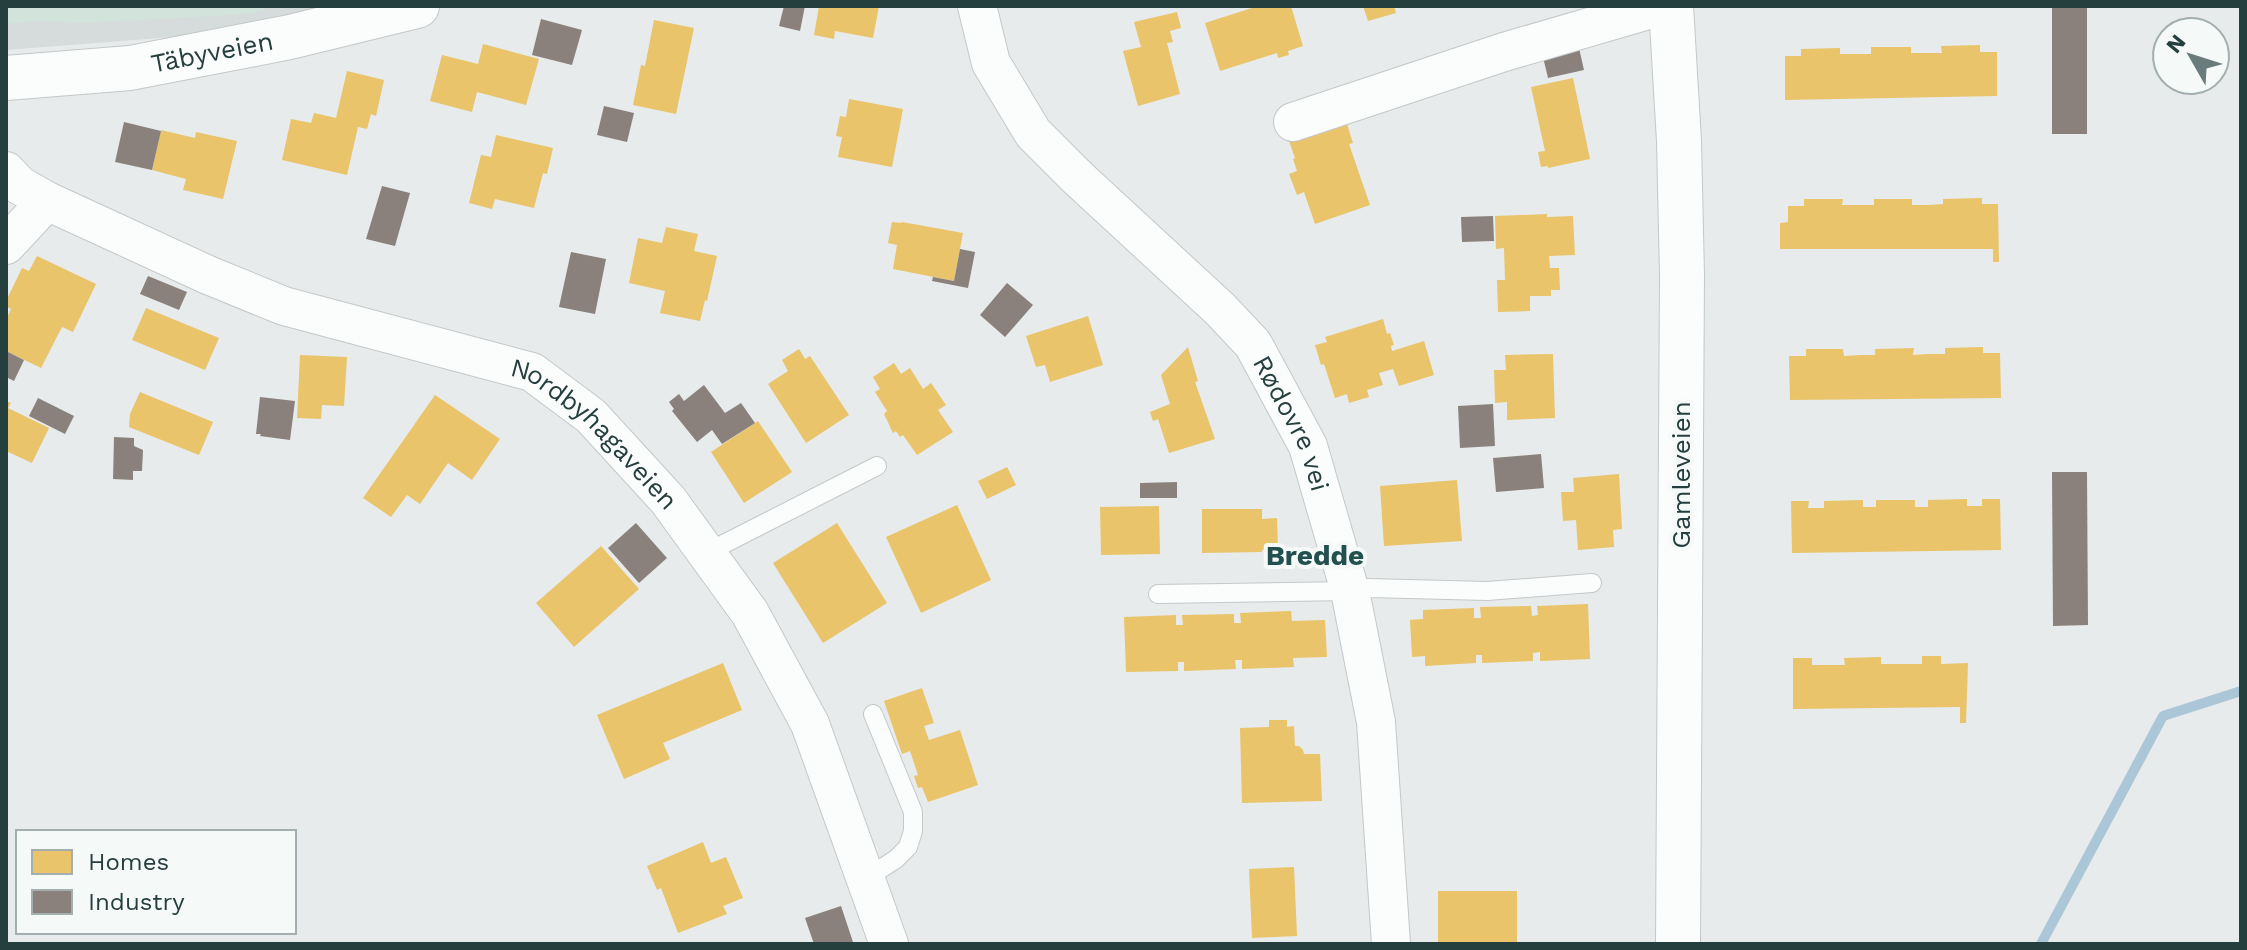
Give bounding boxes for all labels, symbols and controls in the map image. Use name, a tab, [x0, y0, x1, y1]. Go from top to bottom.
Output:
north arrow	[2151, 16, 2231, 96]
street label: Täbyveien	[148, 26, 276, 79]
text: N	[2161, 30, 2191, 58]
street label: Rødovre vei	[1247, 350, 1335, 495]
street label: Nordbyhagaveien	[508, 352, 684, 515]
street label: Gamleveien	[1666, 401, 1696, 549]
district label: Bredde	[1266, 539, 1364, 572]
legend	[16, 830, 296, 934]
text: Homes	[88, 848, 169, 876]
text: Industry	[88, 888, 185, 916]

